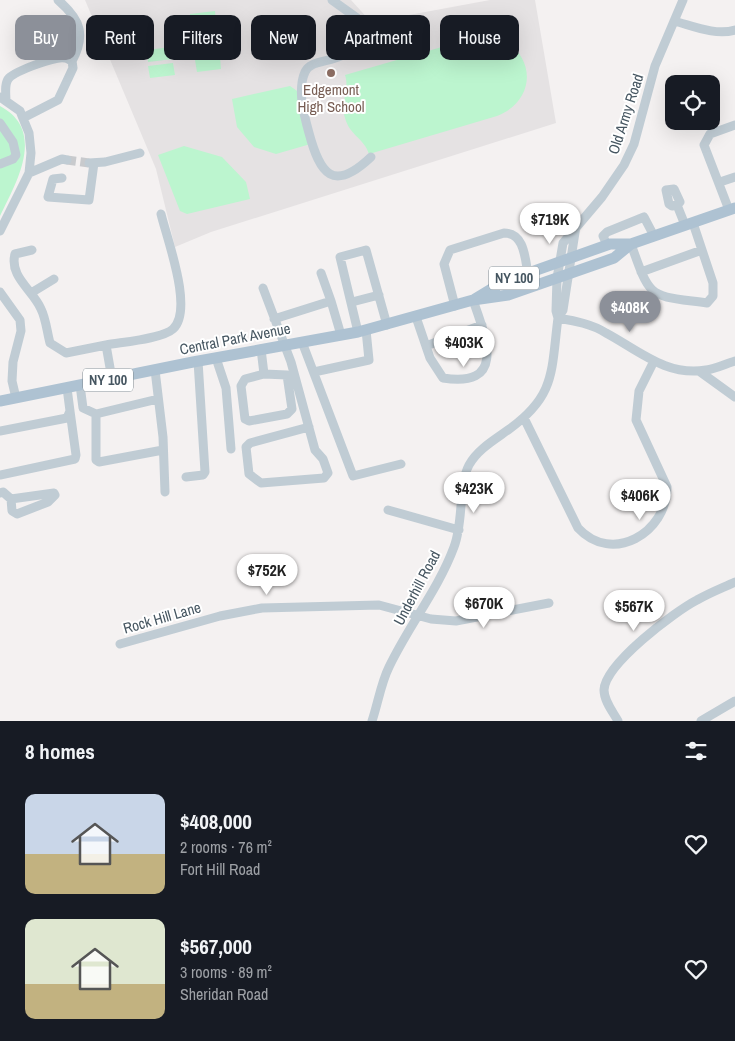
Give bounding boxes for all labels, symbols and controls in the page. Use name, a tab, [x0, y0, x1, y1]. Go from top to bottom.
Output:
chip: Buy	[15, 15, 76, 60]
chip: Rent	[86, 15, 154, 60]
chip: Filters	[164, 15, 241, 60]
chip: New	[251, 15, 316, 60]
chip: Apartment	[326, 15, 430, 60]
chip: House	[440, 15, 519, 60]
marker: Edgemont High School	[325, 67, 337, 79]
street label: Old Army Road	[603, 71, 648, 157]
map controls	[665, 75, 720, 130]
button: locate	[665, 75, 720, 130]
place label: Edgemont High School	[297, 79, 365, 117]
pin: $719K	[515, 202, 585, 245]
text: $719K	[531, 208, 569, 230]
road number: NY 100	[489, 266, 539, 290]
pin: $408K	[595, 290, 665, 333]
text: $408K	[611, 296, 649, 318]
street label: Central Park Avenue	[178, 317, 292, 360]
pin: $403K	[429, 326, 499, 368]
text: $403K	[445, 331, 483, 353]
road number: NY 100	[83, 368, 133, 392]
pin: $423K	[439, 472, 509, 514]
text: $423K	[455, 477, 493, 499]
pin: $406K	[605, 478, 675, 521]
text: $406K	[621, 484, 659, 506]
street label: Underhill Road	[388, 547, 445, 629]
pin: $752K	[232, 554, 302, 596]
text: $752K	[248, 559, 286, 581]
pin: $670K	[449, 586, 519, 629]
pin: $567K	[599, 590, 669, 632]
text: $670K	[465, 592, 503, 614]
text: $567K	[615, 595, 653, 617]
street label: Rock Hill Lane	[121, 596, 203, 639]
text: 8 homes	[25, 737, 95, 766]
icon: filters	[682, 737, 710, 765]
text: $408,000	[180, 807, 252, 836]
icon: home	[65, 814, 125, 874]
icon: heart	[682, 830, 710, 858]
text: 2 rooms · 76 m²	[180, 836, 272, 858]
text: Fort Hill Road	[180, 858, 260, 880]
text: $567,000	[180, 932, 252, 961]
icon: home	[65, 939, 125, 999]
icon: heart	[682, 955, 710, 983]
text: 3 rooms · 89 m²	[180, 961, 272, 983]
text: Sheridan Road	[180, 983, 268, 1005]

